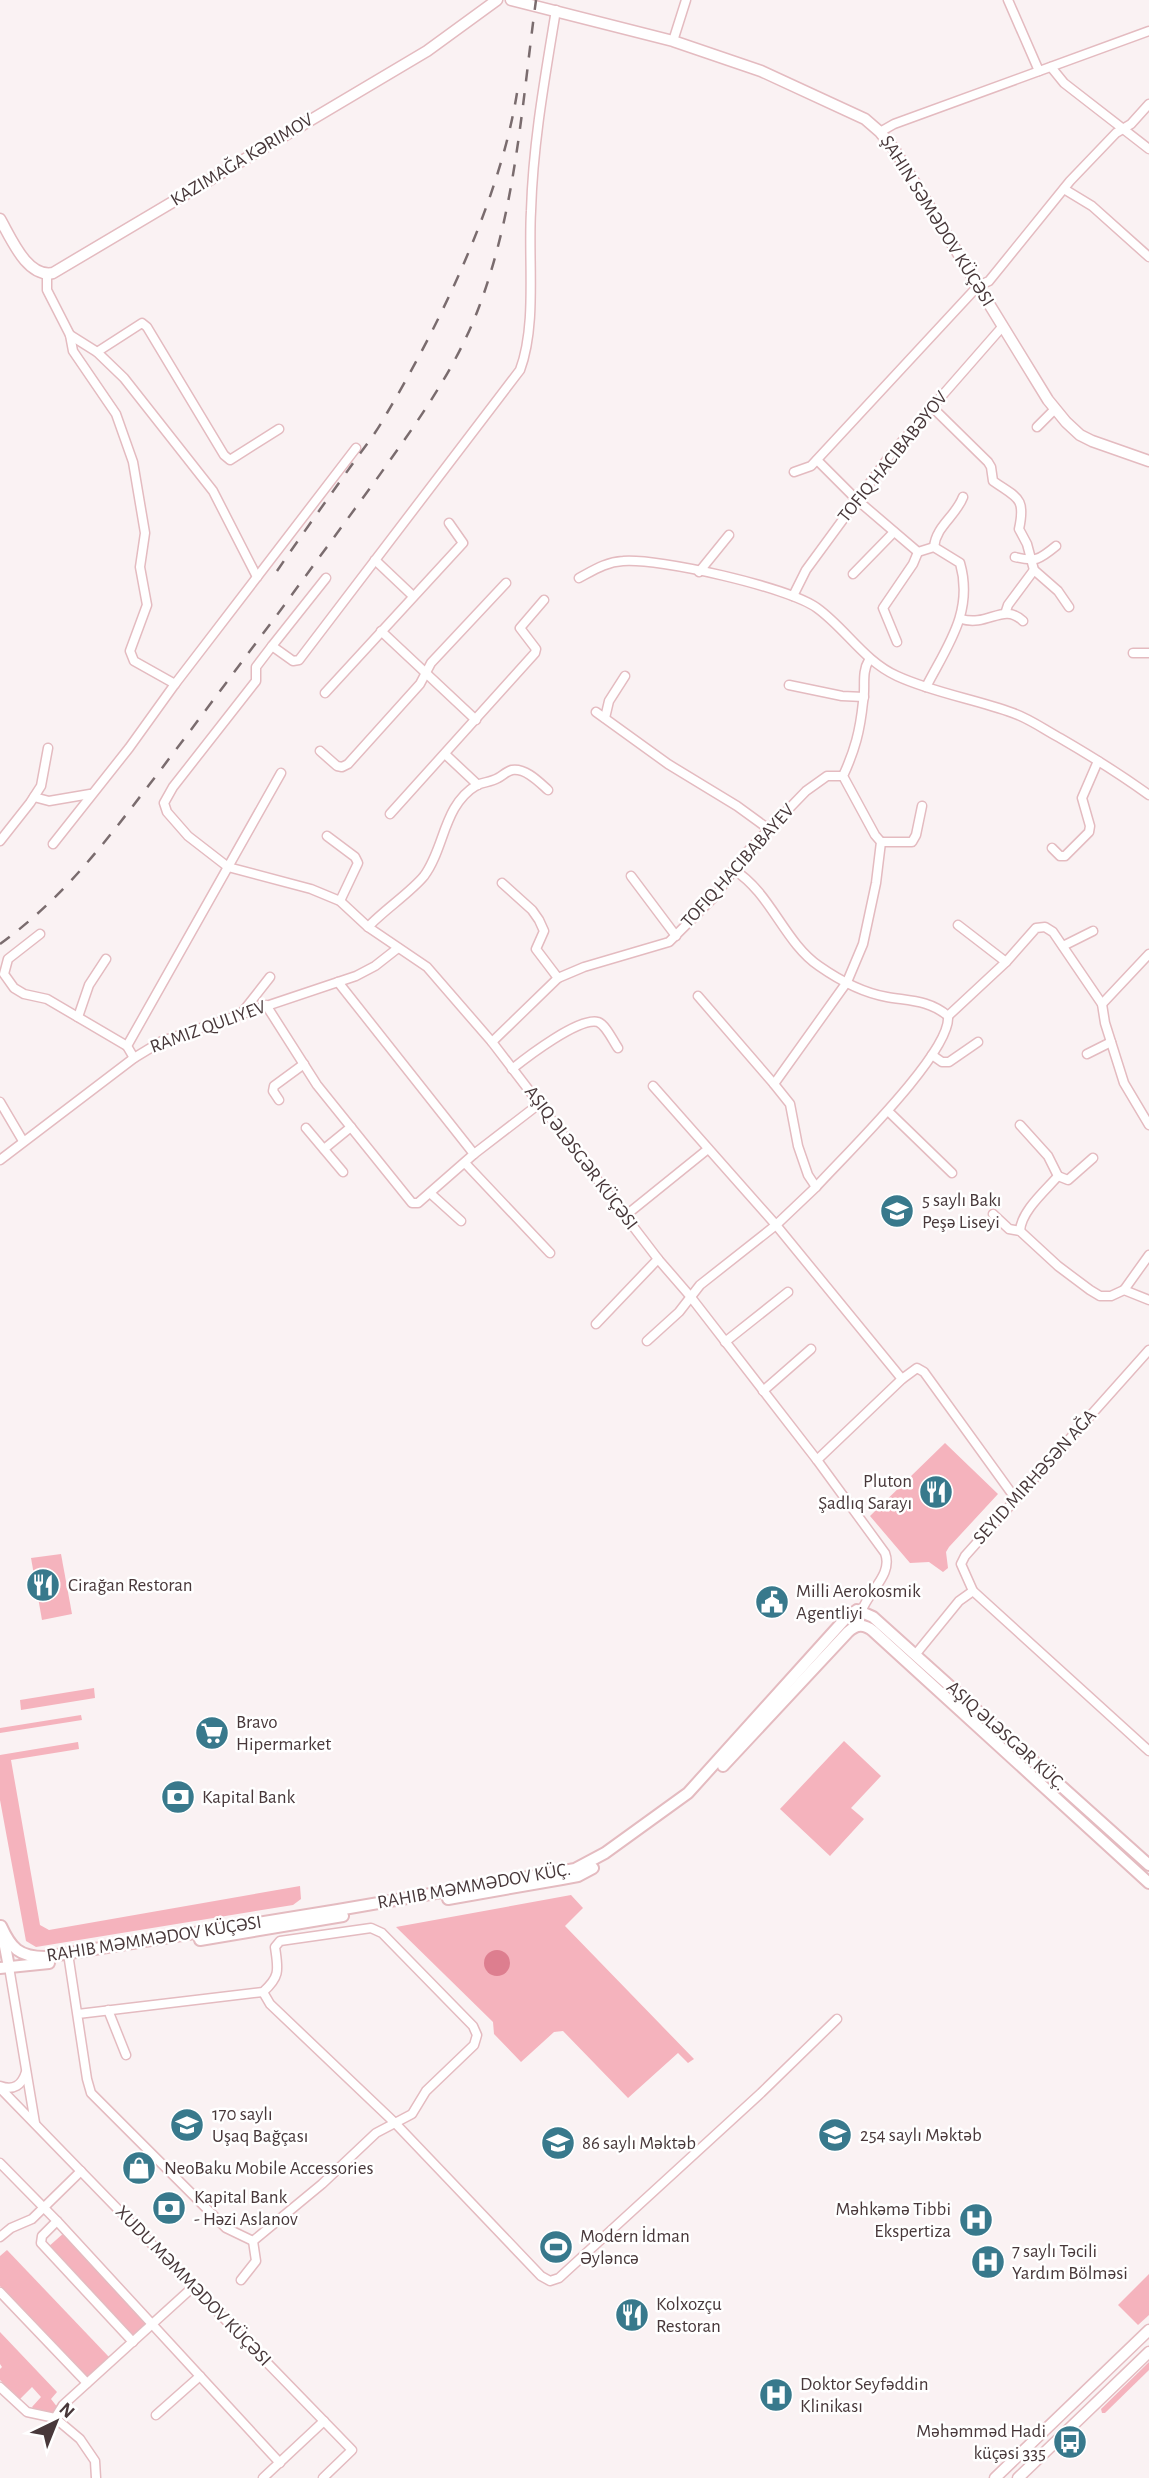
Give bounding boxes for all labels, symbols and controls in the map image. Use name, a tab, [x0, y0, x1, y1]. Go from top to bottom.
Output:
street label: KAZIMAĞA KƏRIMOV	[166, 108, 317, 210]
street label: ŞAHIN SƏMƏDOV KÜÇƏSI	[877, 132, 998, 310]
street label: TOFIQ HACIBABƏYOV	[835, 388, 952, 526]
street label: TOFIQ HACIBABAYEV	[678, 800, 798, 931]
street label: RAMIZ QULIYEV	[148, 997, 269, 1057]
street label: AŞIQ ƏLƏSGƏR KÜÇƏSI	[521, 1082, 642, 1233]
place label: 5 saylı Bakı Peşə Liseyi	[922, 1191, 1001, 1232]
school or university icon: 5 saylı Bakı Peşə Liseyi	[878, 1192, 916, 1230]
street label: SEYID MIRHƏSƏN AĞA	[968, 1405, 1100, 1548]
place label: Pluton Şadlıq Sarayı	[818, 1472, 912, 1513]
restaurant icon: Pluton Şadlıq Sarayı	[917, 1473, 955, 1511]
restaurant icon: Cirağan Restoran	[24, 1566, 62, 1604]
place label: Cirağan Restoran	[68, 1576, 193, 1595]
place label: Milli Aerokosmik Agentliyi	[796, 1582, 921, 1623]
public building icon: Milli Aerokosmik Agentliyi	[753, 1583, 791, 1621]
street label: AŞIQ ƏLƏSGƏR KÜÇ.	[943, 1677, 1070, 1794]
place label: Bravo Hipermarket	[236, 1713, 331, 1754]
supermarket icon: Bravo Hipermarket	[193, 1714, 231, 1752]
bank icon: Kapital Bank	[159, 1778, 197, 1816]
place label: Kapital Bank	[202, 1788, 296, 1807]
street label: RAHIB MƏMMƏDOV KÜÇ.	[376, 1859, 572, 1912]
street label: RAHIB MƏMMƏDOV KÜÇƏSI	[45, 1912, 263, 1965]
place label: 170 saylı Uşaq Bağçası	[212, 2105, 308, 2146]
school or university icon: 170 saylı Uşaq Bağçası	[168, 2106, 206, 2144]
school or university icon: 254 saylı Məktəb	[816, 2116, 854, 2154]
school or university icon: 86 saylı Məktəb	[539, 2124, 577, 2162]
place label: 254 saylı Məktəb	[860, 2126, 982, 2145]
place label: 86 saylı Məktəb	[582, 2134, 696, 2153]
shop icon: NeoBaku Mobile Accessories	[120, 2149, 158, 2187]
place label: NeoBaku Mobile Accessories	[164, 2159, 373, 2178]
place label: Kapital Bank - Həzi Aslanov	[194, 2188, 298, 2229]
bank icon: Kapital Bank - Həzi Aslanov	[150, 2189, 188, 2227]
place label: Məhkəmə Tibbi Ekspertiza	[836, 2200, 951, 2241]
street label: XUDU MƏMMƏDOV KÜÇƏSI	[112, 2201, 275, 2370]
hospital icon: Məhkəmə Tibbi Ekspertiza	[957, 2201, 995, 2239]
place label: Modern İdman Əyləncə	[580, 2226, 690, 2268]
sports icon: Modern İdman Əyləncə	[537, 2228, 575, 2266]
place label: 7 saylı Təcili Yardım Bölməsi	[1012, 2242, 1128, 2283]
hospital icon: 7 saylı Təcili Yardım Bölməsi	[969, 2243, 1007, 2281]
place label: Kolxozçu Restoran	[656, 2295, 722, 2336]
restaurant icon: Kolxozçu Restoran	[613, 2296, 651, 2334]
place label: Doktor Seyfәddin Klinikası	[800, 2375, 929, 2416]
hospital icon: Doktor Seyfәddin Klinikası	[757, 2376, 795, 2414]
north arrow	[21, 2387, 91, 2457]
text: N	[55, 2399, 78, 2422]
place label: Məhəmməd Hadi küçəsi 335	[916, 2422, 1046, 2463]
bus stop icon: Məhəmməd Hadi küçəsi 335	[1051, 2423, 1089, 2461]

